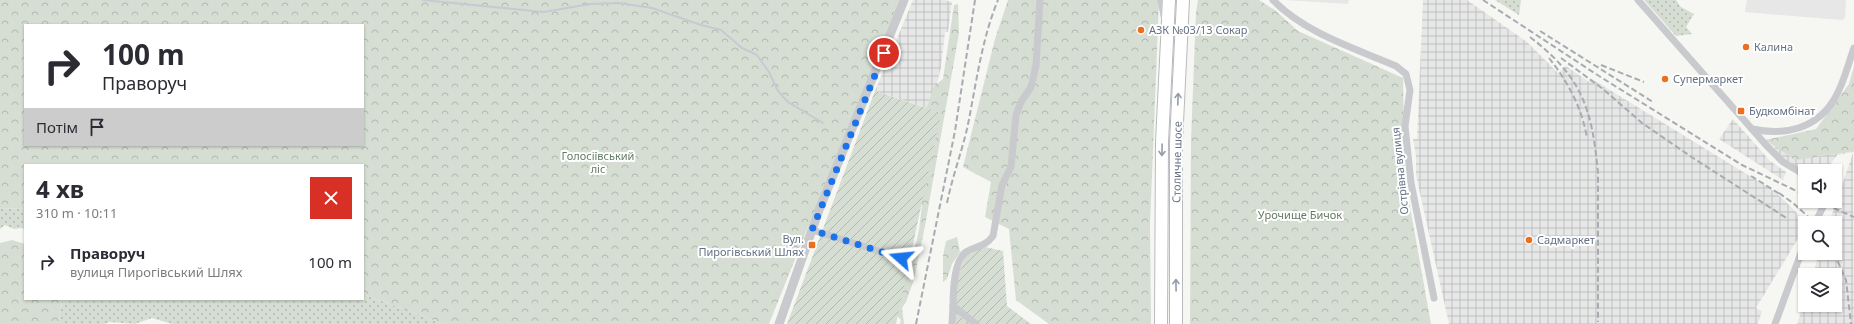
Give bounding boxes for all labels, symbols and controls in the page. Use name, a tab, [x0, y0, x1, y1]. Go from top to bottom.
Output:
place label: АЗК №03/13 Сокар	[1149, 22, 1248, 37]
marker: АЗК №03/13 Сокар	[1136, 25, 1146, 35]
text: 100 m	[102, 35, 185, 73]
pin	[867, 36, 901, 70]
place label: Калина	[1754, 39, 1793, 54]
icon: right	[36, 40, 88, 92]
icon: arrive	[873, 42, 895, 64]
marker: Калина	[1741, 42, 1751, 52]
text: Праворуч	[102, 71, 187, 95]
place label: Супермаркет	[1673, 71, 1743, 86]
marker: Супермаркет	[1660, 74, 1670, 84]
one-way arrow	[1174, 93, 1182, 106]
place label: Будкомбінат	[1749, 103, 1815, 118]
marker: Будкомбінат	[1736, 106, 1746, 116]
icon: arrive	[86, 116, 108, 138]
text: Потім	[36, 117, 78, 137]
street label: Столичне шосе	[1168, 121, 1185, 203]
street label: Острівна вулиця	[1387, 127, 1412, 216]
one-way arrow	[1158, 143, 1166, 156]
park label: Голосіївський ліс	[562, 148, 634, 176]
map controls	[1798, 164, 1842, 312]
button: sound	[1798, 164, 1842, 208]
text: 4 хв	[36, 172, 84, 205]
button: close	[310, 177, 352, 219]
text: 310 m · 10:11	[36, 204, 117, 222]
park label: Урочище Бичок	[1258, 207, 1342, 222]
button: search	[1798, 216, 1842, 260]
place label: Вул. Пирогівський Шлях	[698, 231, 804, 259]
place label: Садмаркет	[1537, 232, 1595, 247]
marker: Садмаркет	[1524, 235, 1534, 245]
position arrow	[880, 237, 922, 279]
marker: Вул. Пирогівський Шлях	[807, 240, 817, 250]
text: Праворуч	[70, 243, 145, 263]
icon: right	[36, 251, 58, 273]
text: 100 m	[308, 252, 352, 272]
text: вулиця Пирогівський Шлях	[70, 263, 242, 281]
button: layers	[1798, 268, 1842, 312]
one-way arrow	[1172, 279, 1180, 292]

